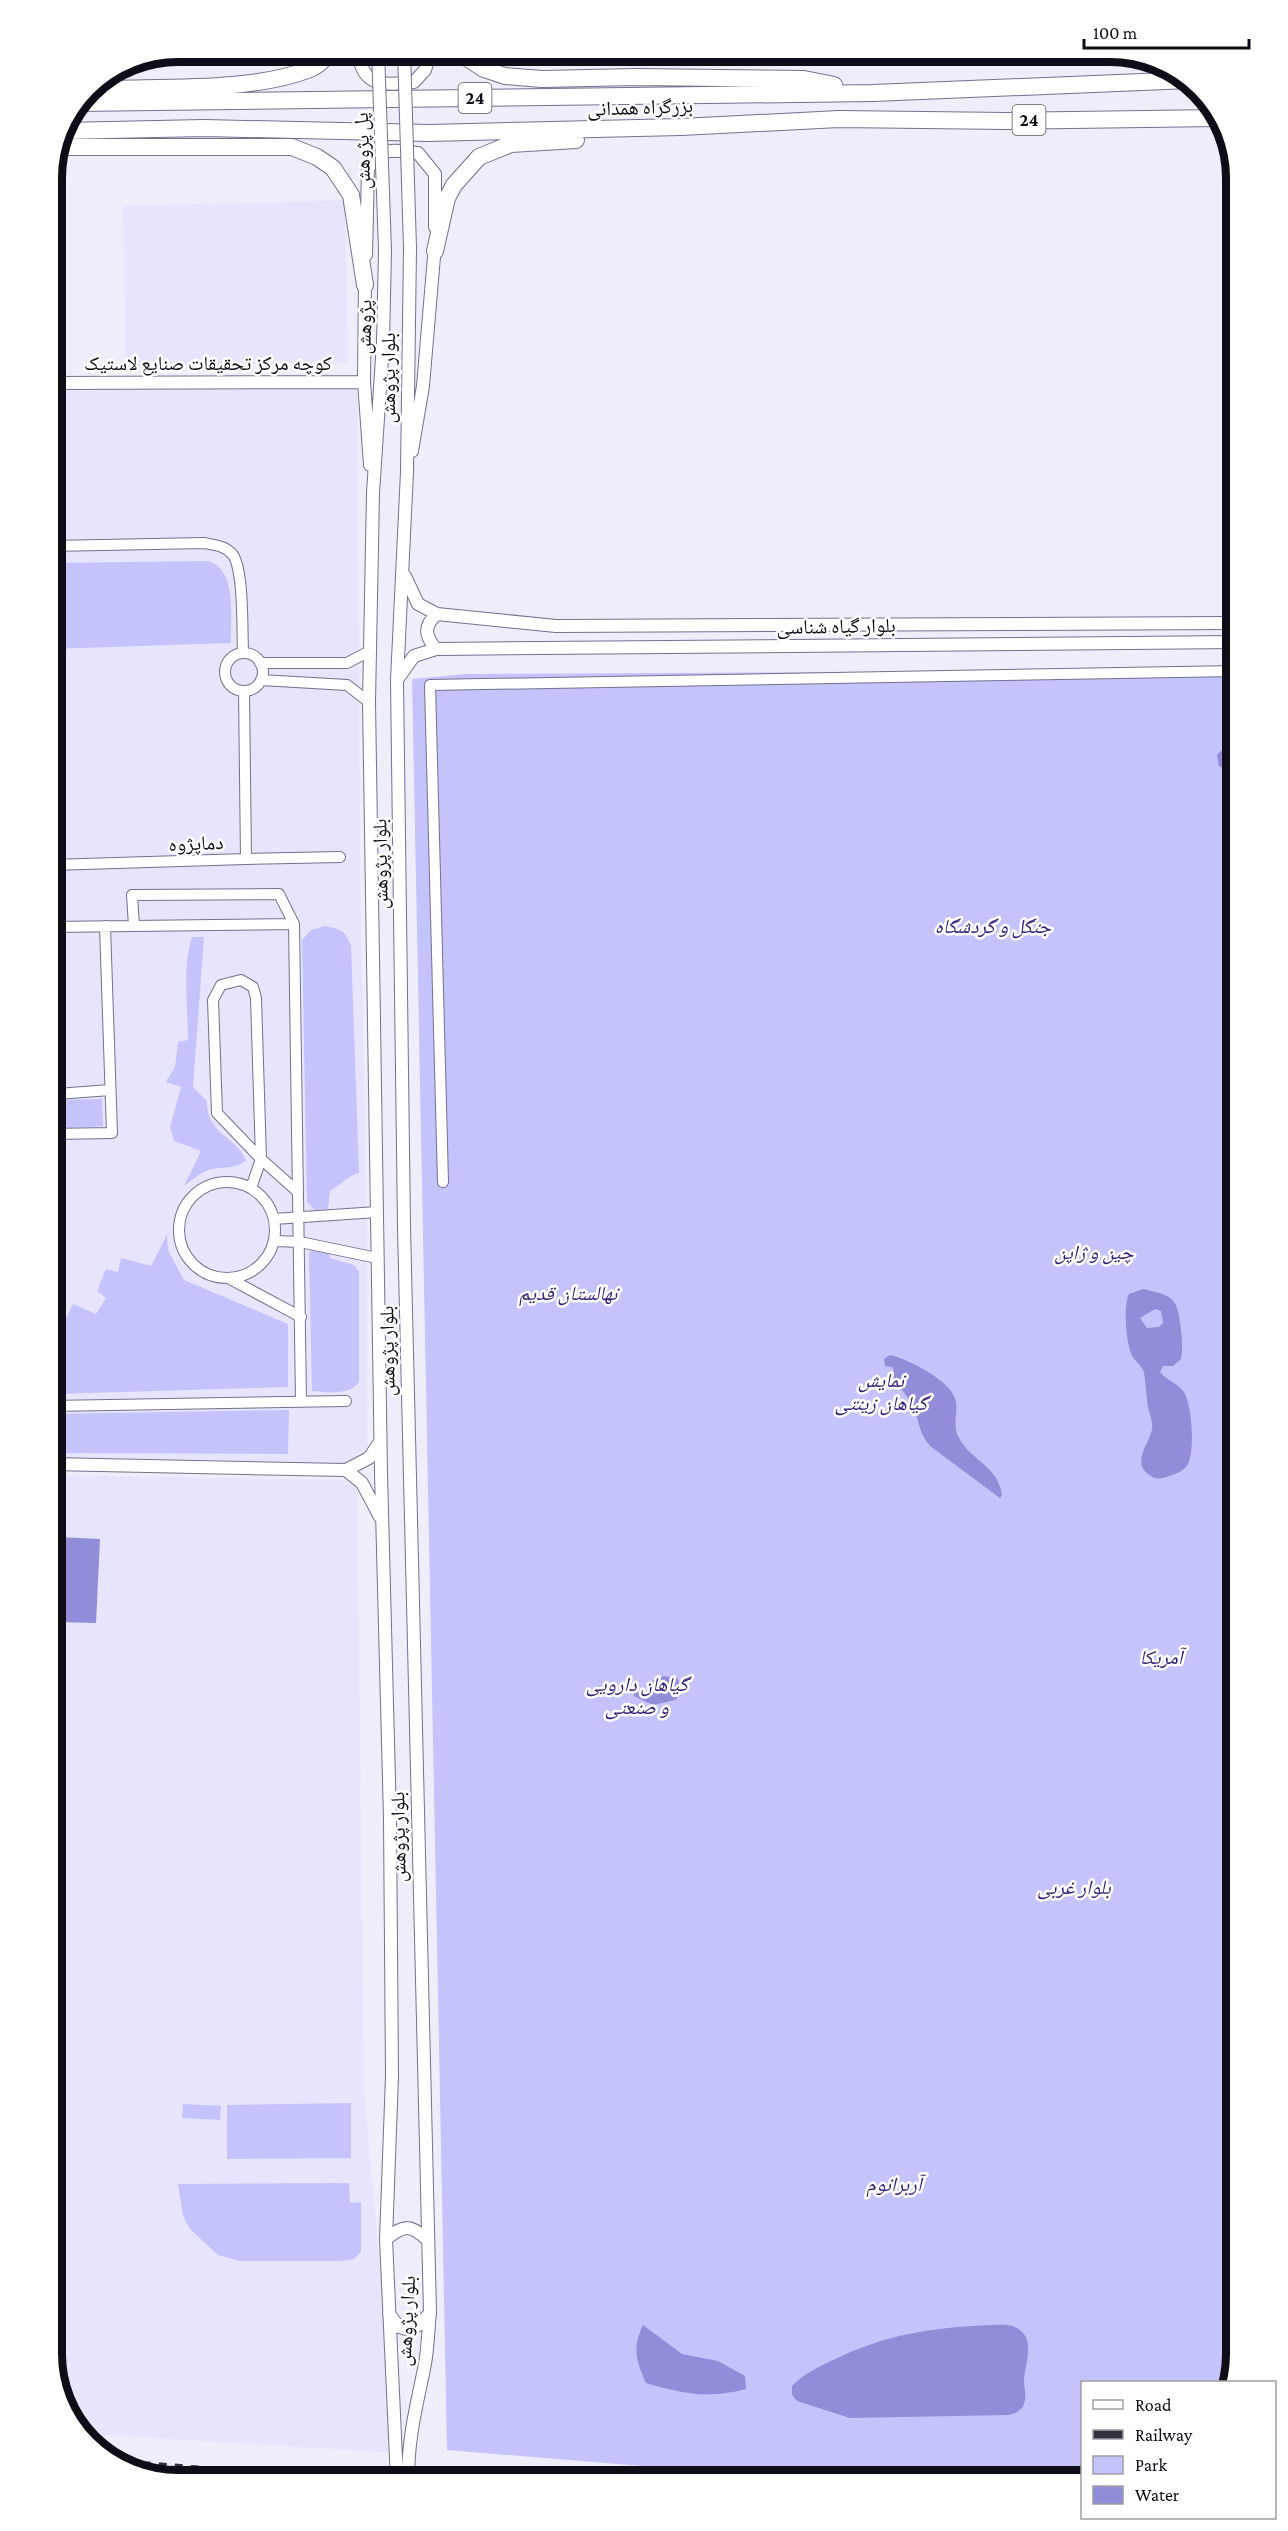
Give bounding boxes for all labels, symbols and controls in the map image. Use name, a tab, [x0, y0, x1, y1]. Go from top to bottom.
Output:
scale bar	[1084, 12, 1249, 50]
text: 100 m	[1093, 23, 1138, 43]
road number: 24	[458, 83, 492, 113]
street label: بزرگراه همدانی	[587, 94, 694, 121]
road number: 24	[1012, 105, 1046, 135]
street label: پل پژوهش	[350, 112, 376, 190]
street label: پژوهش	[353, 299, 377, 355]
street label: بلوار پژوهش	[377, 333, 400, 423]
street label: کوچه مرکز تحقیقات صنایع لاستیک	[84, 352, 332, 376]
street label: بلوار گیاه شناسی	[776, 614, 896, 639]
street label: بلوار پژوهش	[368, 818, 393, 910]
street label: دماپژوه	[168, 831, 224, 856]
park label: جنگل و گردشگاه	[935, 915, 1052, 939]
park label: چین و ژاپن	[1054, 1241, 1134, 1265]
park label: نهالستان قدیم	[519, 1282, 620, 1307]
street label: بلوار پژوهش	[375, 1305, 400, 1397]
park label: نمایش گیاهان زینتی	[835, 1369, 932, 1416]
park label: آمریکا	[1139, 1646, 1187, 1669]
park label: گیاهان دارویی و صنعتی	[586, 1673, 693, 1720]
street label: بلوار پژوهش	[386, 1791, 411, 1883]
park label: بلوار غربی	[1037, 1876, 1111, 1900]
park label: آربرانوم	[866, 2173, 927, 2198]
street label: بلوار پژوهش	[393, 2275, 421, 2367]
legend	[1081, 2381, 1276, 2519]
text: Road	[1135, 2395, 1172, 2415]
text: Railway	[1135, 2425, 1193, 2445]
text: Park	[1135, 2455, 1167, 2475]
text: Water	[1135, 2485, 1180, 2505]

